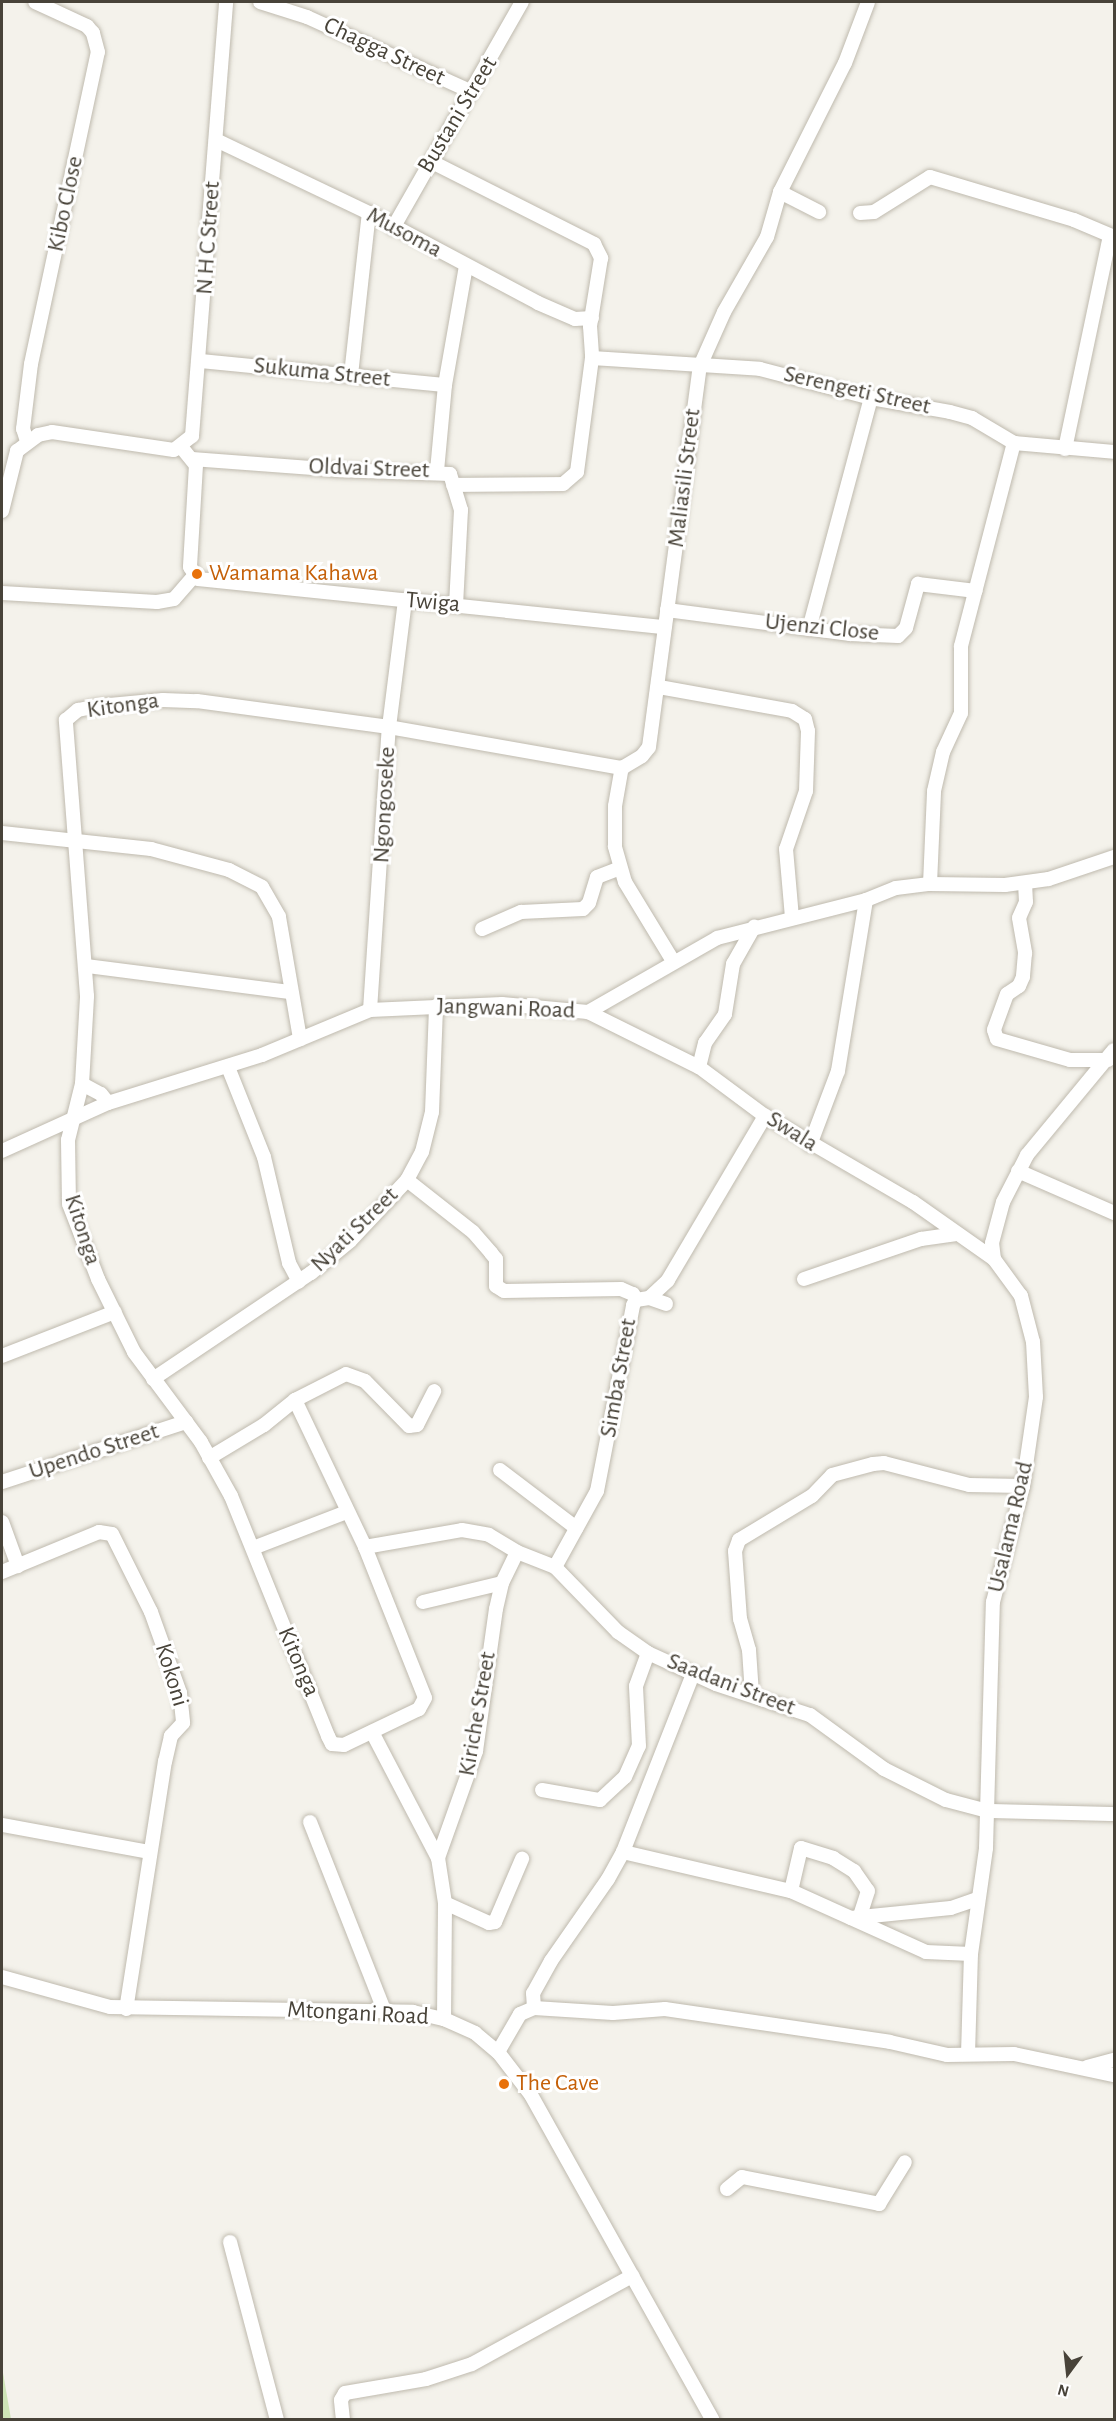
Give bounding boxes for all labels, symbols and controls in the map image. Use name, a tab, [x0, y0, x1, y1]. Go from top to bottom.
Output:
street label: Chagga Street	[319, 11, 449, 93]
street label: Bustani Street	[412, 51, 504, 179]
street label: Kibo Close	[42, 153, 90, 255]
street label: N H C Street	[191, 180, 227, 296]
street label: Musoma	[361, 201, 447, 265]
street label: Sukuma Street	[252, 352, 392, 394]
street label: Serengeti Street	[781, 360, 933, 422]
street label: Maliasili Street	[662, 407, 708, 549]
street label: Oldvai Street	[308, 453, 430, 485]
place label: Wamama Kahawa	[209, 560, 378, 588]
marker: Wamama Kahawa	[190, 567, 204, 581]
street label: Twiga	[405, 586, 461, 620]
street label: Ujenzi Close	[763, 608, 881, 648]
street label: Kitonga	[85, 687, 161, 725]
street label: Ngongoseke	[368, 746, 402, 864]
street label: Jangwani Road	[436, 992, 576, 1026]
street label: Swala	[761, 1105, 823, 1159]
street label: Nyati Street	[305, 1181, 405, 1279]
street label: Kitonga	[57, 1191, 107, 1269]
street label: Simba Street	[594, 1316, 644, 1440]
street label: Upendo Street	[25, 1417, 163, 1487]
street label: Usalama Road	[982, 1459, 1040, 1595]
street label: Kitonga	[271, 1623, 325, 1701]
street label: Kokoni	[148, 1640, 194, 1710]
street label: Saadani Street	[663, 1647, 799, 1723]
street label: Kiriche Street	[453, 1650, 503, 1778]
street label: Mtongani Road	[286, 1996, 430, 2032]
place label: The Cave	[516, 2070, 599, 2098]
marker: The Cave	[497, 2077, 511, 2091]
north arrow	[1038, 2343, 1098, 2403]
text: N	[1056, 2381, 1071, 2400]

